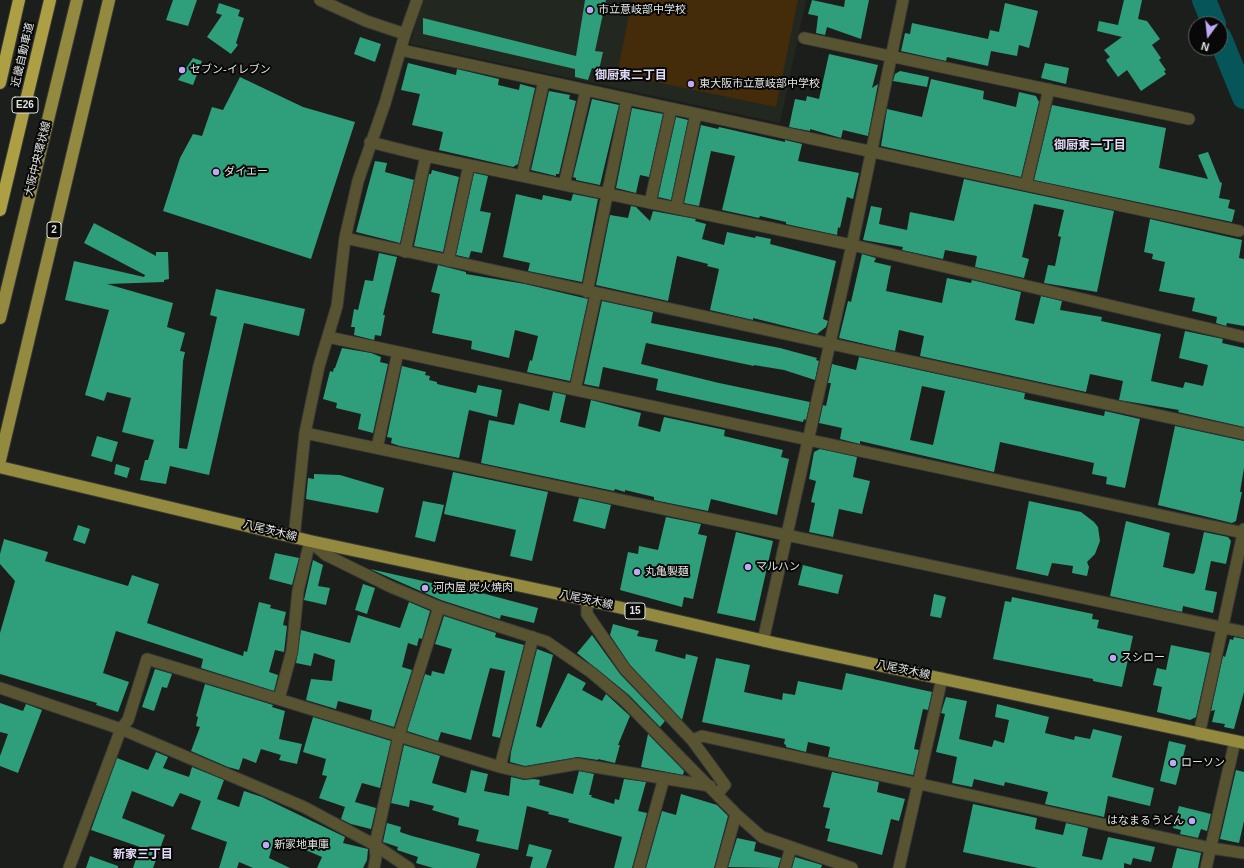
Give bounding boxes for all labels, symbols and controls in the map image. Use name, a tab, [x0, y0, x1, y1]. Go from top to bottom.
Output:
place label: 市立意岐部中学校	[598, 3, 686, 17]
marker: 市立意岐部中学校	[585, 5, 595, 15]
north arrow	[1188, 16, 1228, 56]
street label: 近畿自動車道	[9, 21, 37, 89]
text: N	[1200, 40, 1211, 53]
place label: セブン-イレブン	[190, 63, 271, 77]
marker: セブン-イレブン	[177, 65, 187, 75]
district label: 御厨東二丁目	[595, 69, 667, 83]
place label: 東大阪市立意岐部中学校	[699, 77, 820, 91]
marker: 東大阪市立意岐部中学校	[686, 79, 696, 89]
road number: E26	[12, 97, 38, 113]
street label: 大阪中央環状線	[22, 120, 54, 198]
district label: 御厨東一丁目	[1054, 139, 1126, 153]
place label: ダイエー	[224, 165, 268, 179]
marker: ダイエー	[211, 167, 221, 177]
road number: 2	[47, 222, 61, 238]
street label: 八尾茨木線	[242, 518, 298, 544]
place label: マルハン	[756, 560, 800, 574]
marker: マルハン	[743, 562, 753, 572]
place label: 丸亀製麺	[645, 565, 689, 579]
marker: 丸亀製麺	[632, 567, 642, 577]
place label: 河内屋 炭火焼肉	[433, 581, 513, 595]
marker: 河内屋 炭火焼肉	[420, 583, 430, 593]
street label: 八尾茨木線	[558, 588, 614, 612]
road number: 15	[625, 603, 645, 619]
place label: スシロー	[1121, 651, 1165, 665]
marker: スシロー	[1108, 653, 1118, 663]
street label: 八尾茨木線	[875, 658, 931, 682]
place label: ローソン	[1181, 756, 1225, 770]
marker: ローソン	[1168, 758, 1178, 768]
place label: はなまるうどん	[1107, 814, 1184, 828]
marker: はなまるうどん	[1187, 816, 1197, 826]
place label: 新家地車庫	[274, 838, 329, 852]
marker: 新家地車庫	[261, 840, 271, 850]
district label: 新家三丁目	[113, 848, 173, 862]

